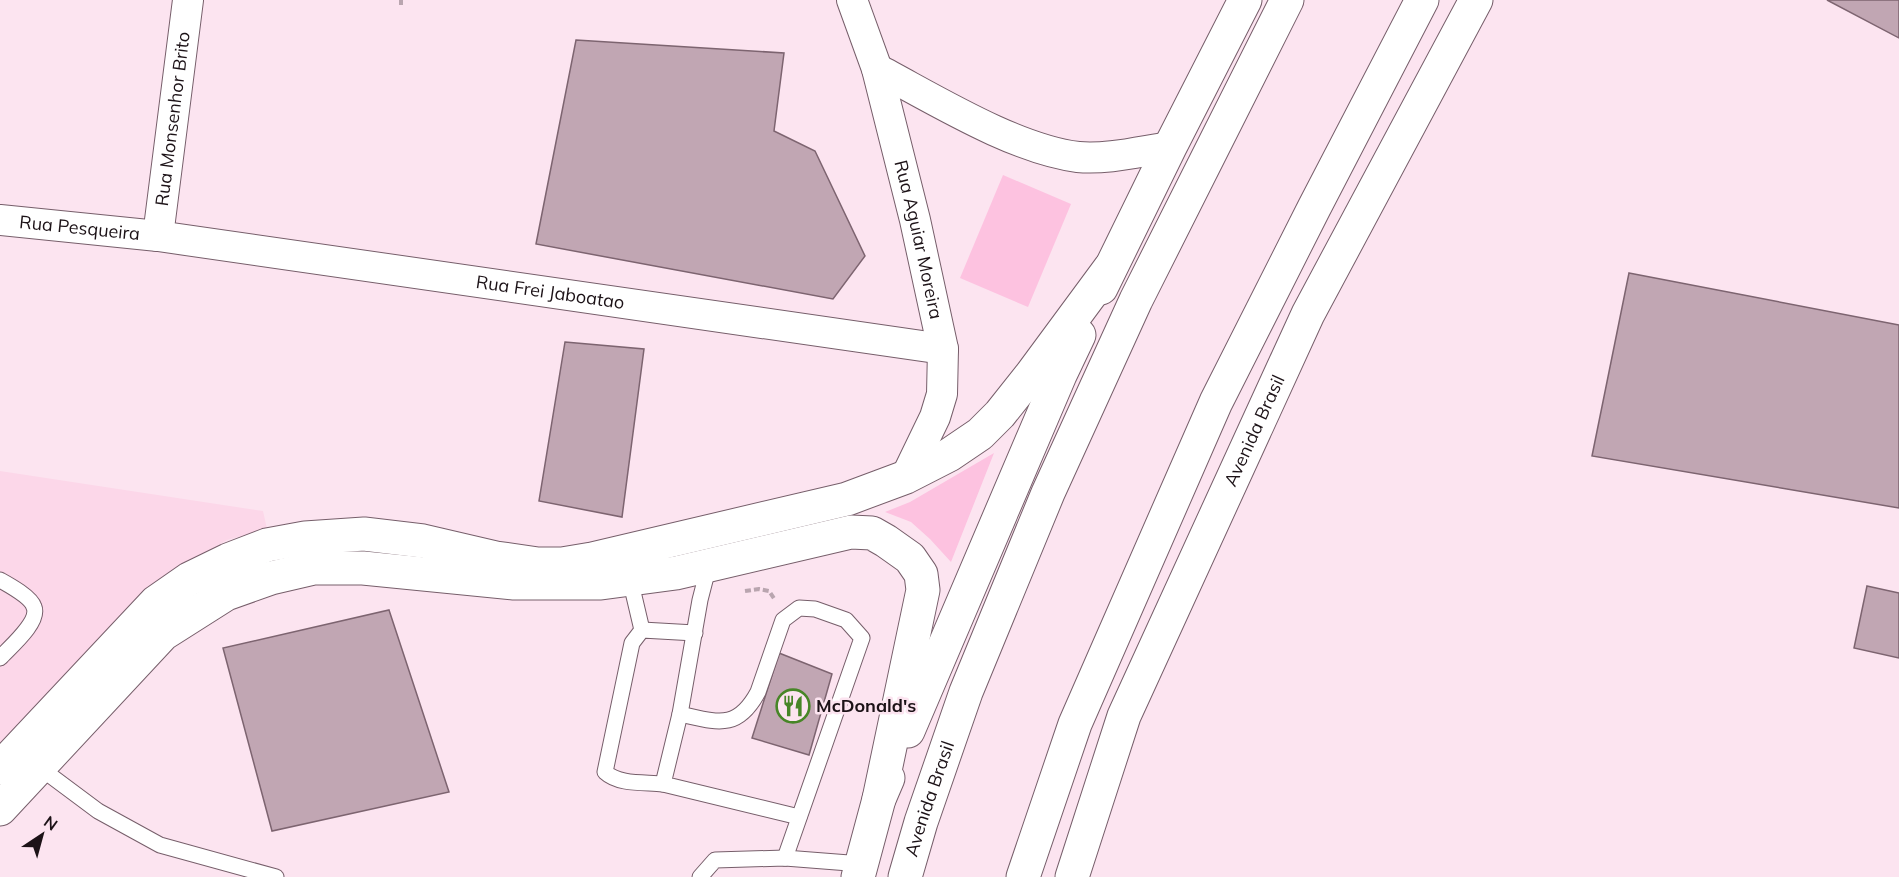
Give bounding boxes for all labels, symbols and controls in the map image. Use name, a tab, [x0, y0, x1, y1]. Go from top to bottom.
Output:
street label: Rua Monsenhor Brito	[150, 30, 195, 207]
street label: Rua Aguiar Moreira	[889, 158, 948, 321]
street label: Rua Pesqueira	[18, 210, 141, 245]
street label: Rua Frei Jaboatao	[475, 270, 626, 314]
street label: Avenida Brasil	[1219, 371, 1290, 490]
restaurant icon: McDonald's	[775, 688, 811, 724]
place label: McDonald's	[816, 694, 916, 717]
street label: Avenida Brasil	[900, 738, 959, 859]
north arrow	[12, 805, 72, 865]
text: N	[40, 811, 62, 835]

